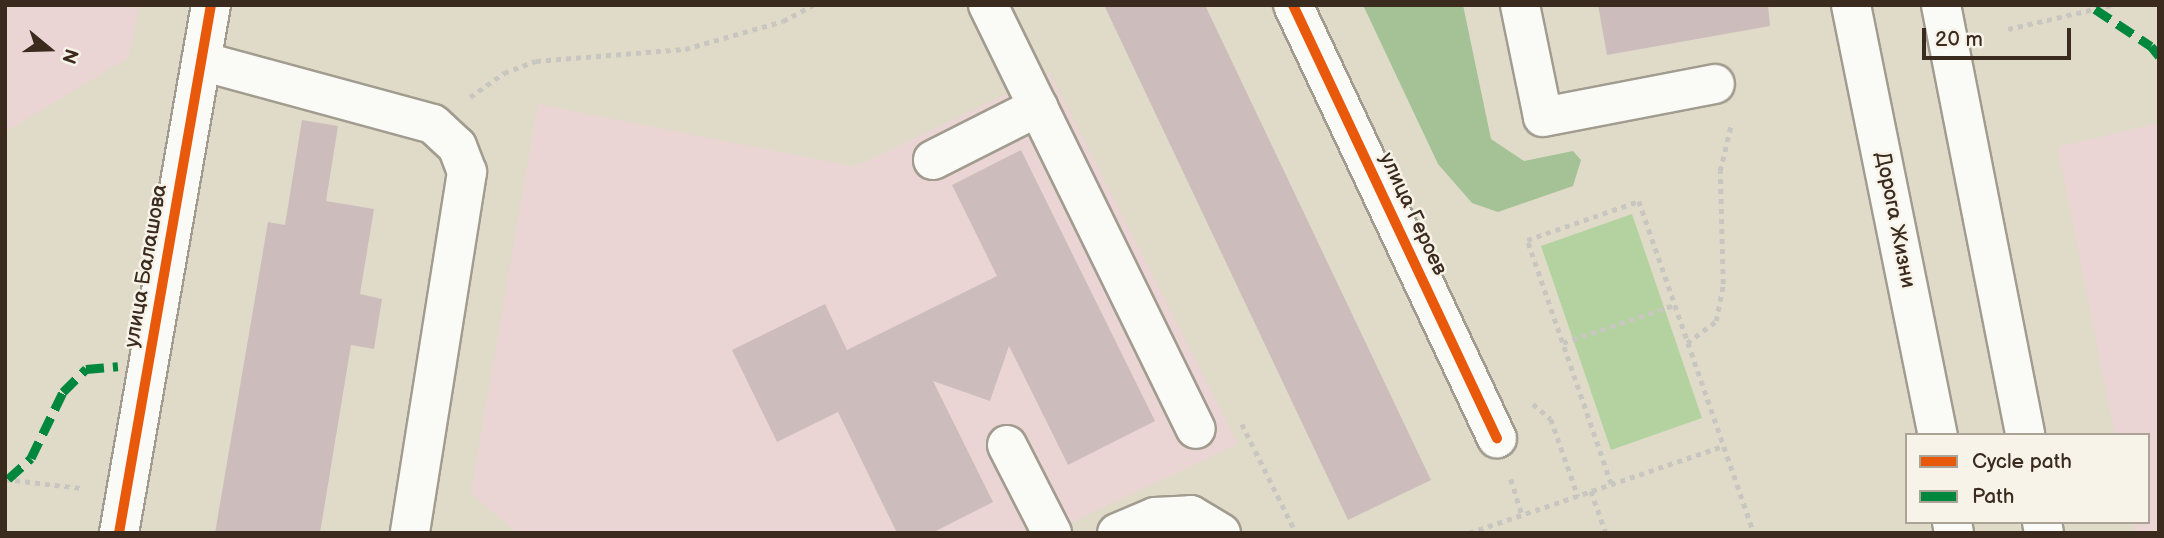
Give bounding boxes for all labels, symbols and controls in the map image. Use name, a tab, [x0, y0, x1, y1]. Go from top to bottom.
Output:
north arrow	[14, 14, 84, 84]
scale bar	[1926, 14, 2075, 58]
text: 20 m	[1935, 27, 1983, 52]
text: N	[56, 46, 83, 66]
street label: улица Героев	[1374, 149, 1452, 279]
street label: Дорога Жизни	[1869, 150, 1921, 290]
street label: улица Балашова	[119, 182, 173, 350]
legend	[1905, 433, 2150, 524]
text: Cycle path	[1972, 449, 2072, 474]
text: Path	[1972, 484, 2014, 509]

